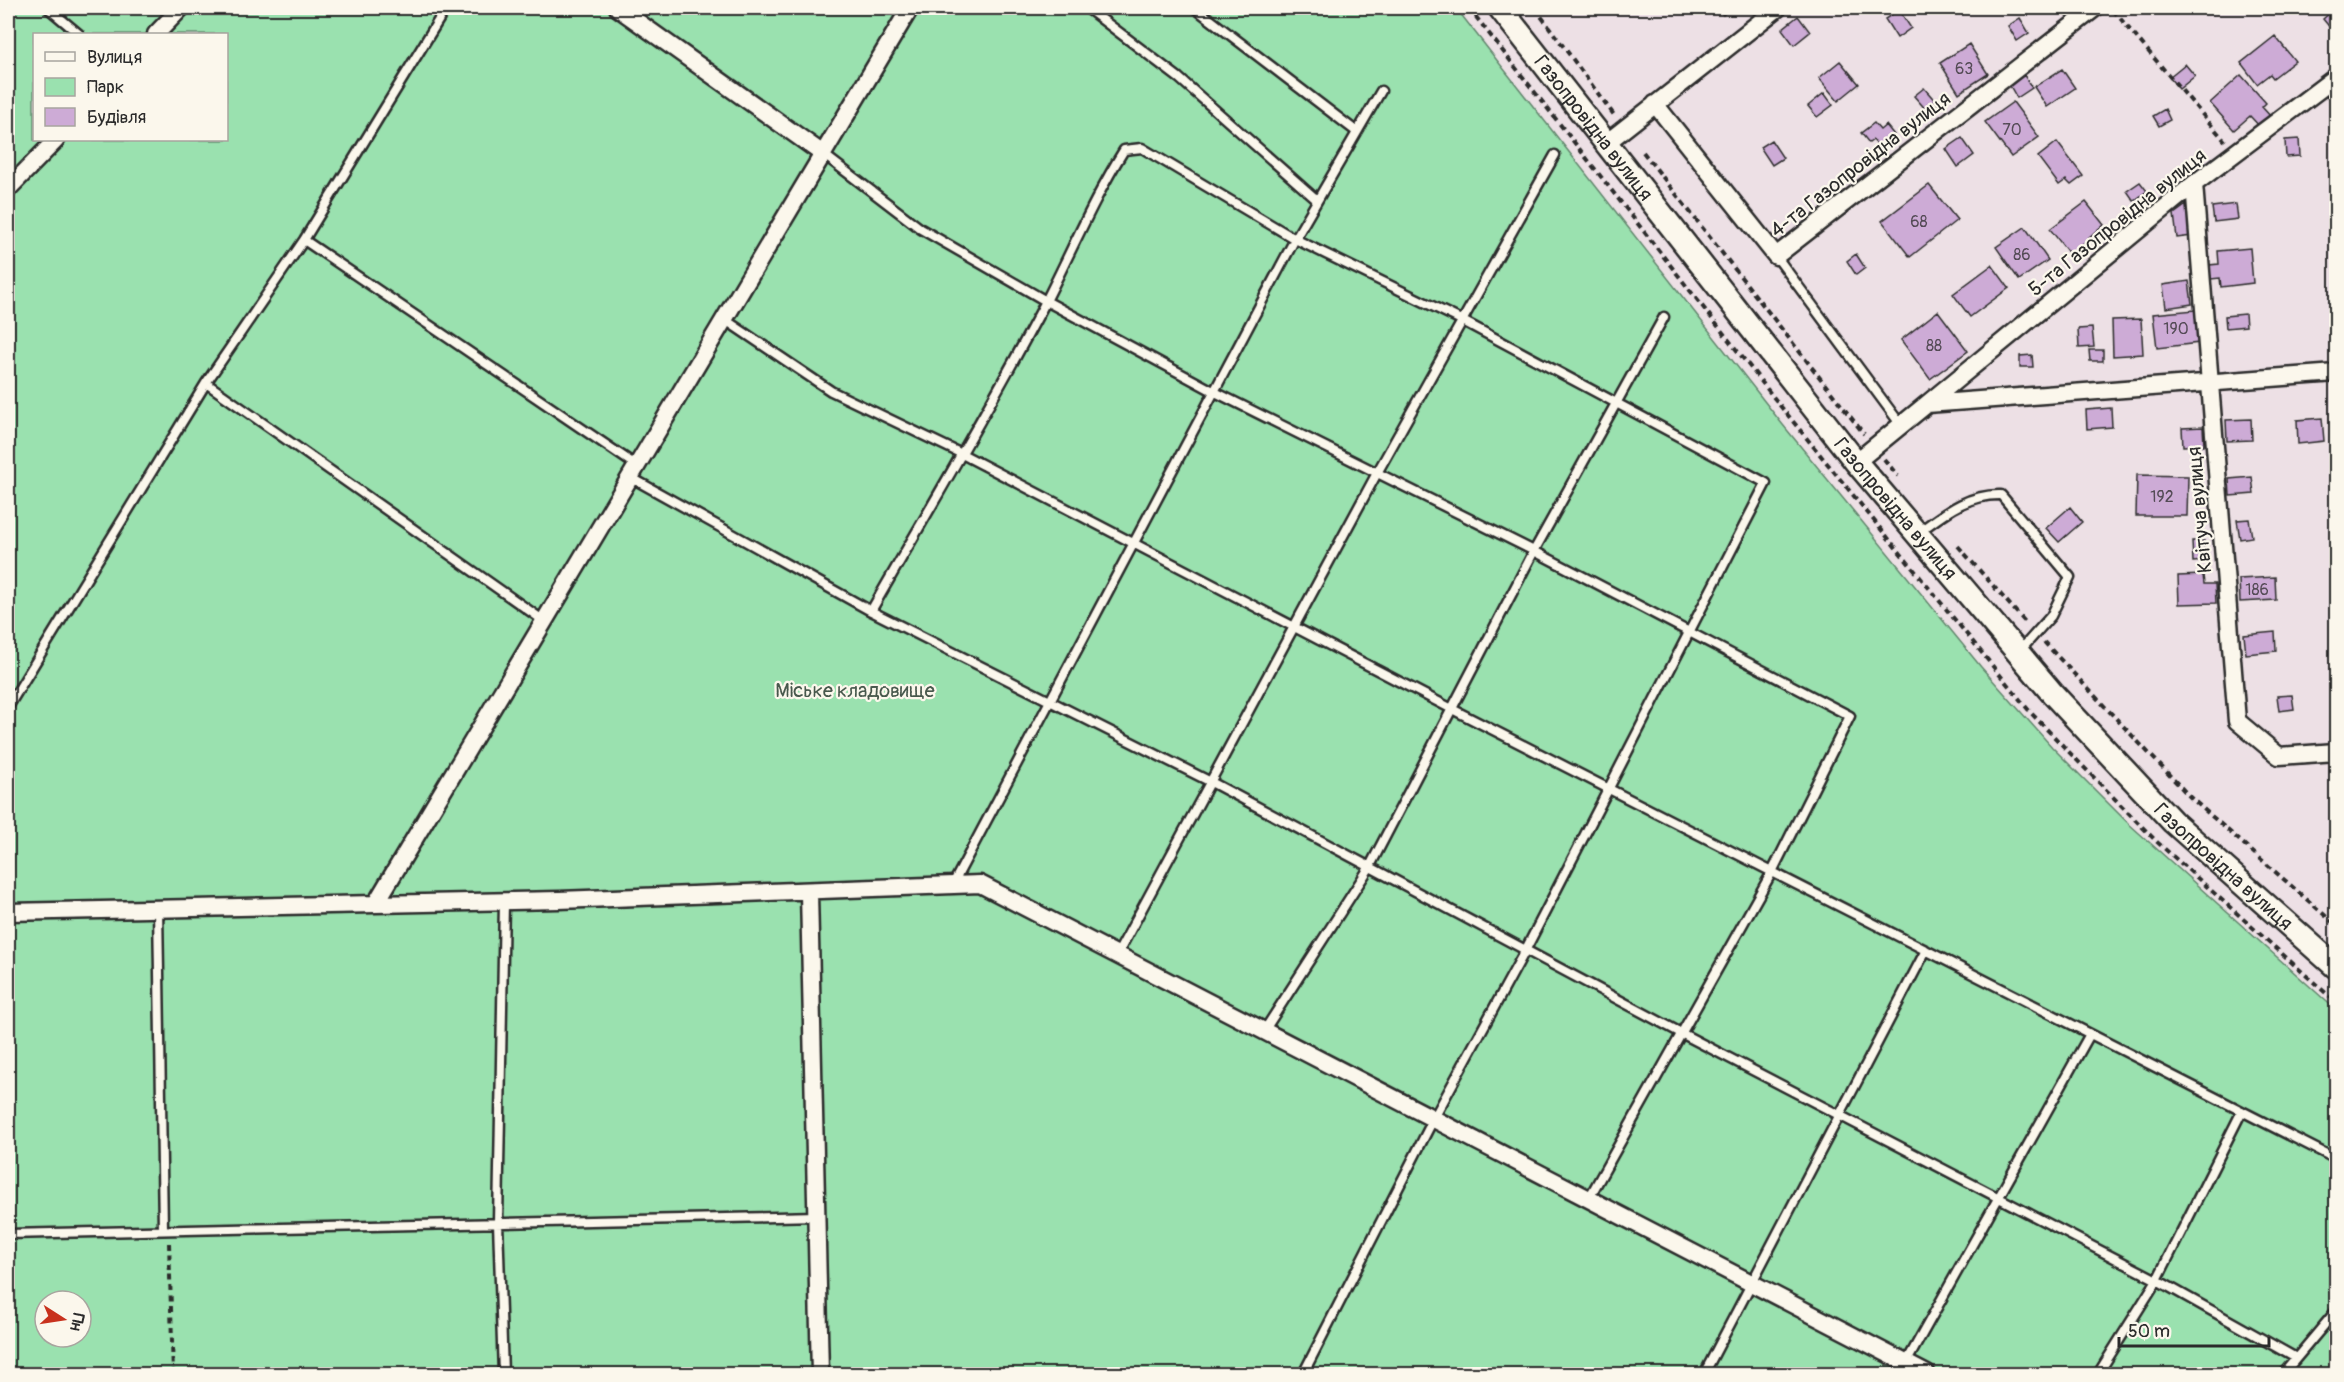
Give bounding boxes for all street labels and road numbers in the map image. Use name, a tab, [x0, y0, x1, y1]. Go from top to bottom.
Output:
street label: Газопровідна вулиця	[1528, 50, 1658, 206]
street label: 4-та Газопровідна вулиця	[1765, 86, 1956, 243]
street label: 5-та Газопровідна вулиця	[2023, 143, 2211, 302]
street label: Газопровідна вулиця	[1828, 432, 1962, 585]
street label: Квітуча вулиця	[2182, 446, 2217, 574]
street label: Газопровідна вулиця	[2148, 798, 2298, 936]

